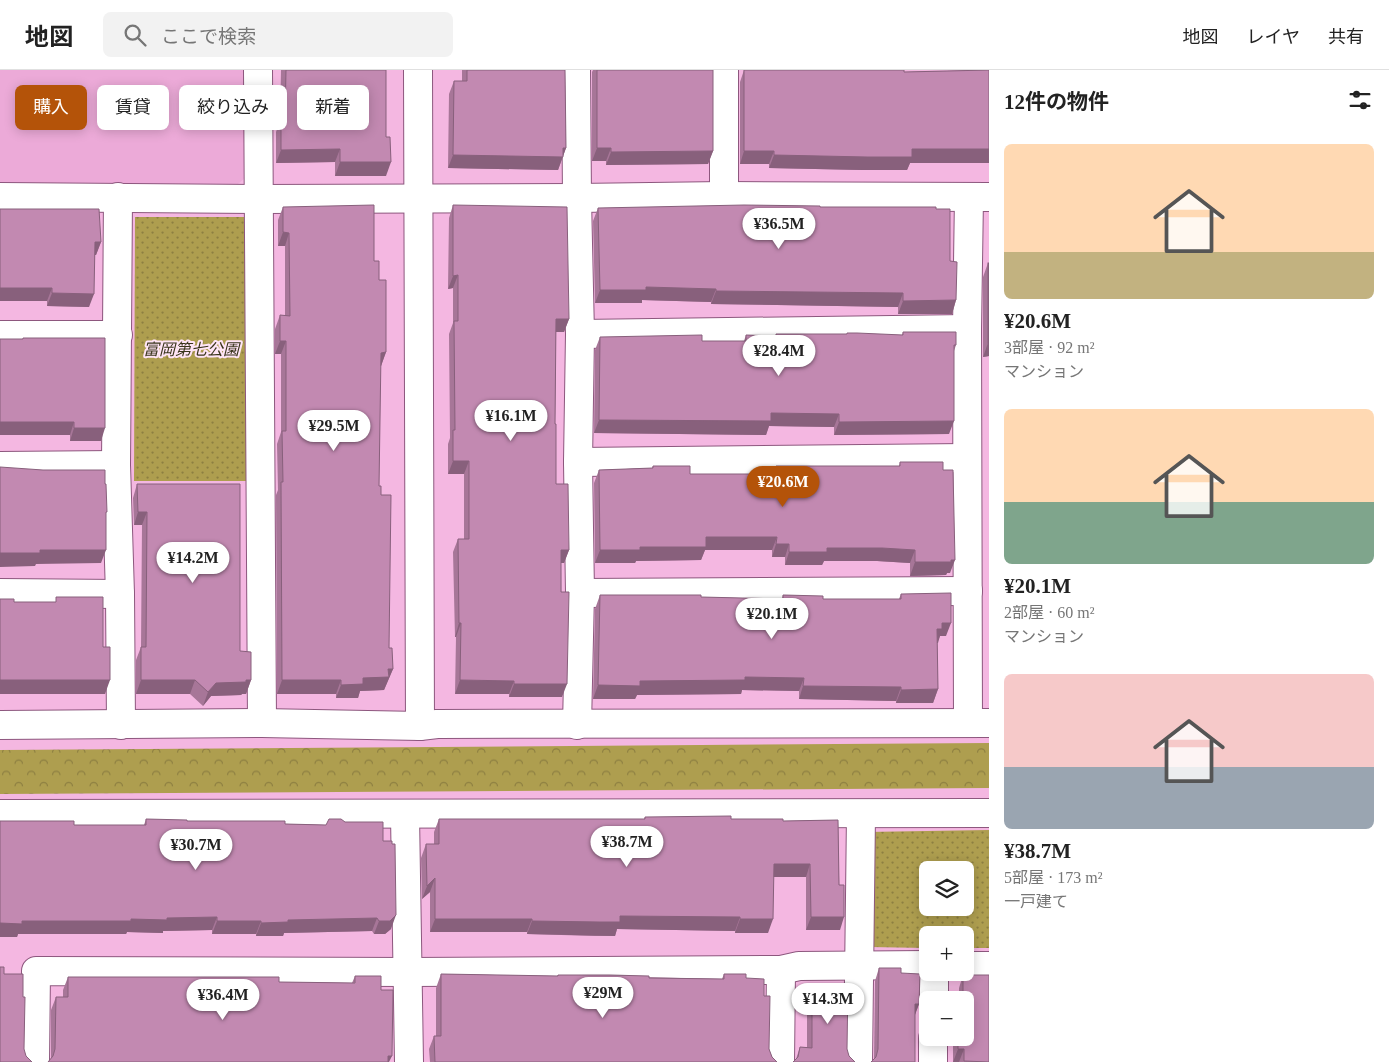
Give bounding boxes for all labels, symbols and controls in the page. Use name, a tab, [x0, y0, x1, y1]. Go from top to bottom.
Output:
search box	[103, 12, 453, 57]
icon: search	[121, 21, 149, 49]
text: 地図	[25, 24, 73, 50]
text: ここで検索	[161, 26, 256, 47]
text: 地図	[1183, 27, 1219, 47]
text: レイヤ	[1247, 27, 1300, 47]
text: 共有	[1328, 27, 1364, 47]
chip: 購入	[15, 85, 87, 130]
chip: 賃貸	[97, 85, 169, 130]
chip: 絞り込み	[179, 85, 287, 130]
chip: 新着	[297, 85, 369, 130]
icon: filters	[1346, 86, 1374, 114]
text: 12件の物件	[1004, 90, 1109, 114]
icon: home	[1144, 176, 1234, 266]
pin: ¥36.5M	[738, 208, 820, 250]
text: ¥36.5M	[753, 215, 805, 232]
text: ¥20.6M	[1004, 309, 1071, 333]
pin: ¥28.4M	[738, 334, 820, 377]
text: 3部屋 · 92 m²	[1004, 339, 1095, 356]
park label: 富岡第七公園	[143, 341, 241, 358]
text: ¥28.4M	[753, 342, 805, 359]
text: マンション	[1004, 363, 1084, 380]
pin: ¥16.1M	[470, 400, 552, 442]
text: ¥16.1M	[485, 407, 537, 424]
pin: ¥29.5M	[293, 410, 375, 452]
text: ¥29.5M	[308, 417, 360, 434]
icon: home	[1144, 441, 1234, 531]
pin: ¥20.6M	[742, 466, 824, 508]
text: ¥20.6M	[757, 473, 809, 490]
pin: ¥14.2M	[152, 542, 234, 584]
text: ¥14.2M	[167, 549, 219, 566]
text: ¥20.1M	[1004, 574, 1071, 598]
pin: ¥20.1M	[731, 598, 813, 640]
text: 2部屋 · 60 m²	[1004, 604, 1095, 621]
text: ¥20.1M	[746, 605, 798, 622]
text: マンション	[1004, 628, 1084, 645]
icon: home	[1144, 706, 1234, 796]
pin: ¥38.7M	[586, 826, 668, 868]
pin: ¥30.7M	[155, 828, 237, 871]
text: ¥38.7M	[601, 833, 653, 850]
text: ¥30.7M	[170, 836, 222, 853]
text: ¥38.7M	[1004, 839, 1071, 863]
map controls	[919, 861, 974, 1046]
button: layers	[919, 861, 974, 916]
text: 5部屋 · 173 m²	[1004, 869, 1103, 886]
text: 一戸建て	[1004, 893, 1068, 910]
button: +	[919, 926, 974, 981]
pin: ¥29M	[573, 976, 633, 1019]
pin: ¥36.4M	[182, 978, 264, 1021]
pin: ¥14.3M	[787, 982, 869, 1025]
text: ¥29M	[583, 984, 623, 1001]
text: ¥36.4M	[197, 986, 249, 1003]
text: ¥14.3M	[802, 990, 854, 1007]
button: −	[919, 991, 974, 1046]

